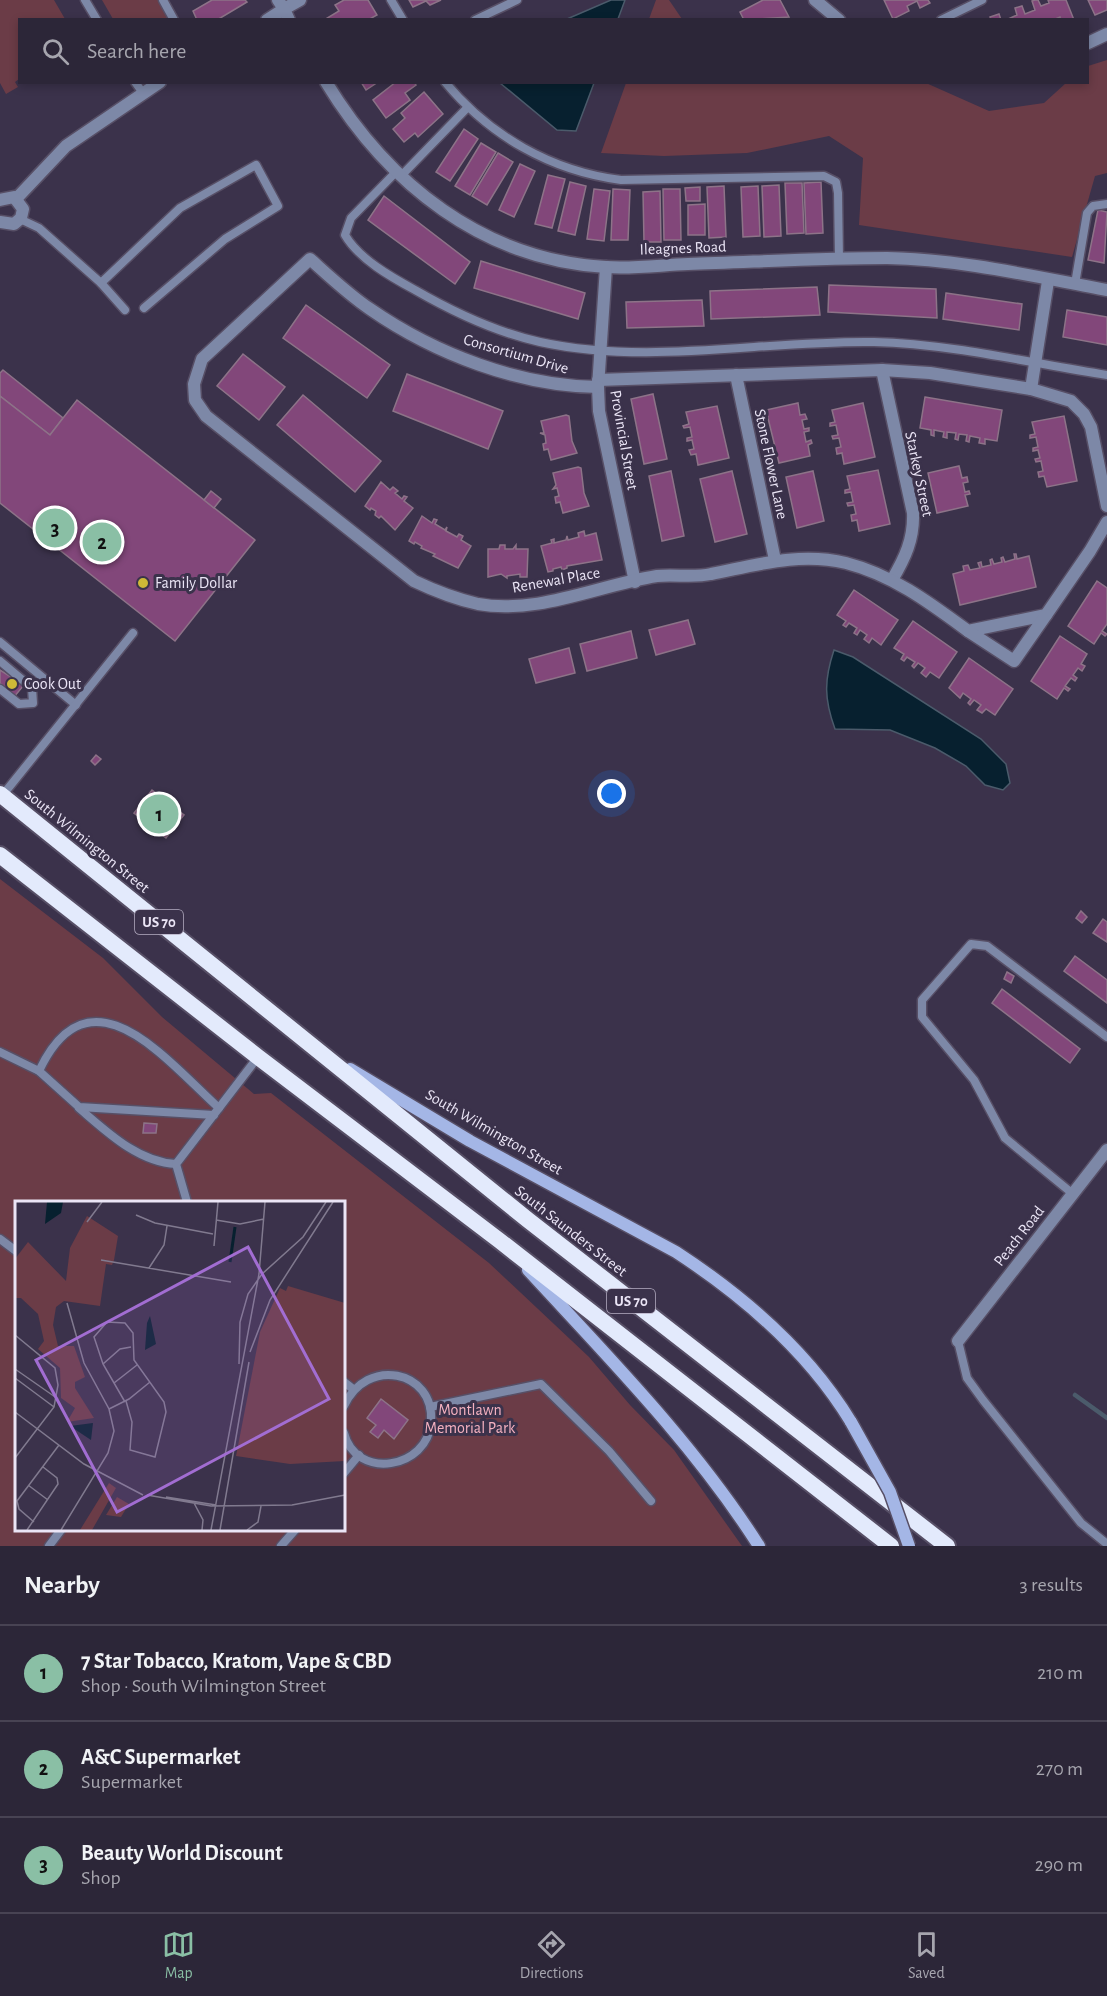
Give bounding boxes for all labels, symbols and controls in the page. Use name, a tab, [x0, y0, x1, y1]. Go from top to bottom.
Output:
search box	[18, 18, 1089, 84]
icon: search	[39, 35, 72, 68]
text: Search here	[87, 40, 186, 62]
street label: Ileagnes Road	[639, 238, 727, 258]
street label: Consortium Drive	[462, 331, 570, 377]
street label: Provincial Street	[607, 389, 641, 491]
street label: Stone Flower Lane	[752, 407, 790, 521]
street label: Starkey Street	[901, 430, 936, 518]
pin: 3	[36, 506, 74, 550]
pin: 2	[82, 520, 122, 564]
street label: Renewal Place	[511, 564, 601, 596]
place label: Family Dollar	[155, 575, 238, 592]
marker: Family Dollar	[136, 576, 150, 590]
place label: Cook Out	[24, 676, 81, 692]
marker: Cook Out	[5, 677, 19, 691]
your location	[597, 779, 626, 808]
street label: South Wilmington Street	[22, 786, 152, 896]
pin: 1	[140, 792, 178, 836]
road number: US 70	[135, 910, 183, 934]
street label: South Wilmington Street	[423, 1086, 565, 1178]
street label: South Saunders Street	[512, 1182, 630, 1280]
inset map	[15, 1201, 345, 1531]
street label: Peach Road	[991, 1203, 1047, 1269]
road number: US 70	[607, 1289, 655, 1313]
park label: Montlawn Memorial Park	[425, 1402, 516, 1436]
text: Nearby	[24, 1572, 100, 1598]
text: 3 results	[1019, 1575, 1083, 1595]
text: 7 Star Tobacco, Kratom, Vape & CBD	[81, 1650, 391, 1672]
text: 1	[40, 1663, 47, 1683]
text: 210 m	[1037, 1663, 1083, 1683]
text: Shop · South Wilmington Street	[81, 1676, 326, 1696]
text: A&C Supermarket	[81, 1746, 240, 1768]
text: 2	[39, 1759, 48, 1779]
text: 270 m	[1036, 1759, 1083, 1779]
text: Supermarket	[81, 1772, 182, 1792]
text: Beauty World Discount	[81, 1842, 283, 1864]
text: 3	[39, 1855, 48, 1875]
text: 290 m	[1035, 1855, 1083, 1875]
text: Shop	[81, 1868, 121, 1888]
tab: Map	[162, 1928, 195, 1983]
tab: Directions	[520, 1928, 584, 1983]
tab: Saved	[908, 1928, 945, 1983]

